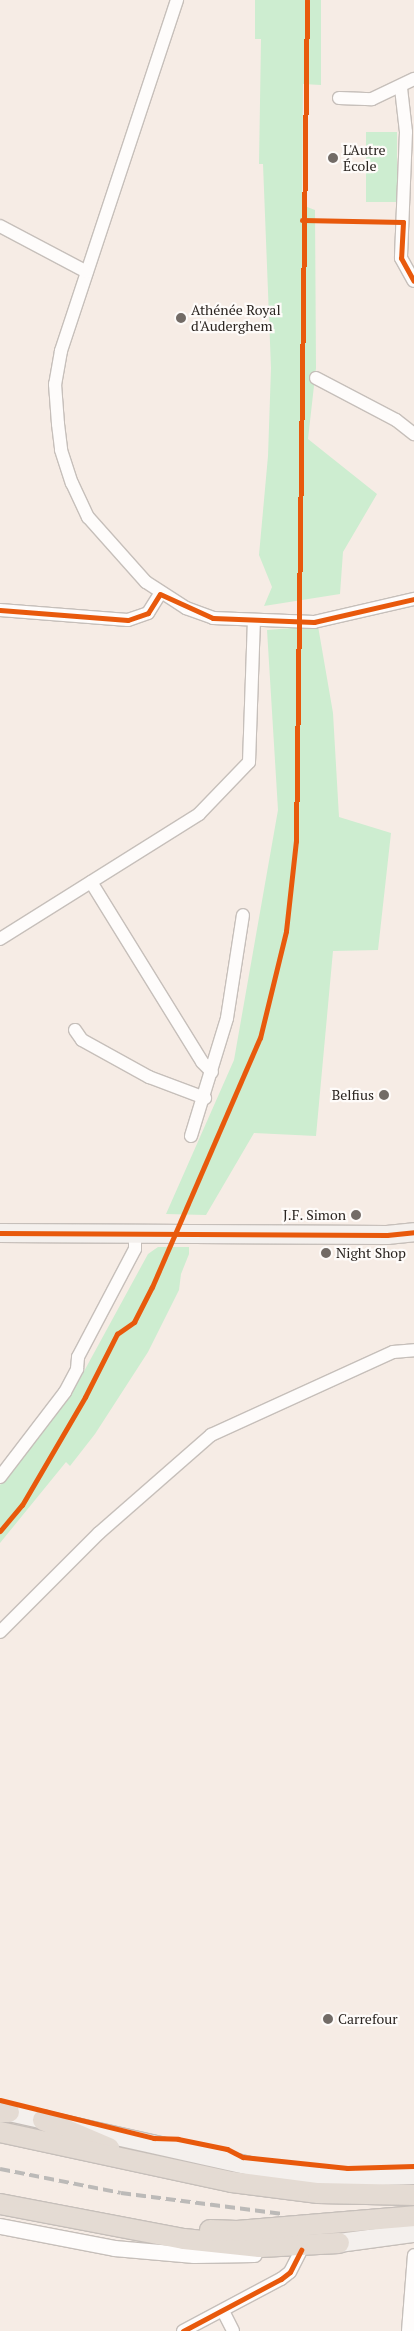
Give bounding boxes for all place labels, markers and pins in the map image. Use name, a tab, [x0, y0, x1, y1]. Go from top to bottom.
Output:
place label: L'Autre École	[343, 142, 386, 174]
marker: L'Autre École	[327, 152, 339, 164]
place label: Athénée Royal d'Auderghem	[191, 302, 281, 334]
marker: Athénée Royal d'Auderghem	[175, 312, 187, 324]
place label: Belfius	[332, 1087, 374, 1103]
marker: Belfius	[378, 1089, 390, 1101]
place label: J.F. Simon	[283, 1207, 346, 1223]
marker: J.F. Simon	[350, 1209, 362, 1221]
place label: Night Shop	[336, 1245, 406, 1261]
marker: Night Shop	[320, 1247, 332, 1259]
place label: Carrefour	[338, 2011, 398, 2027]
marker: Carrefour	[322, 2013, 334, 2025]

